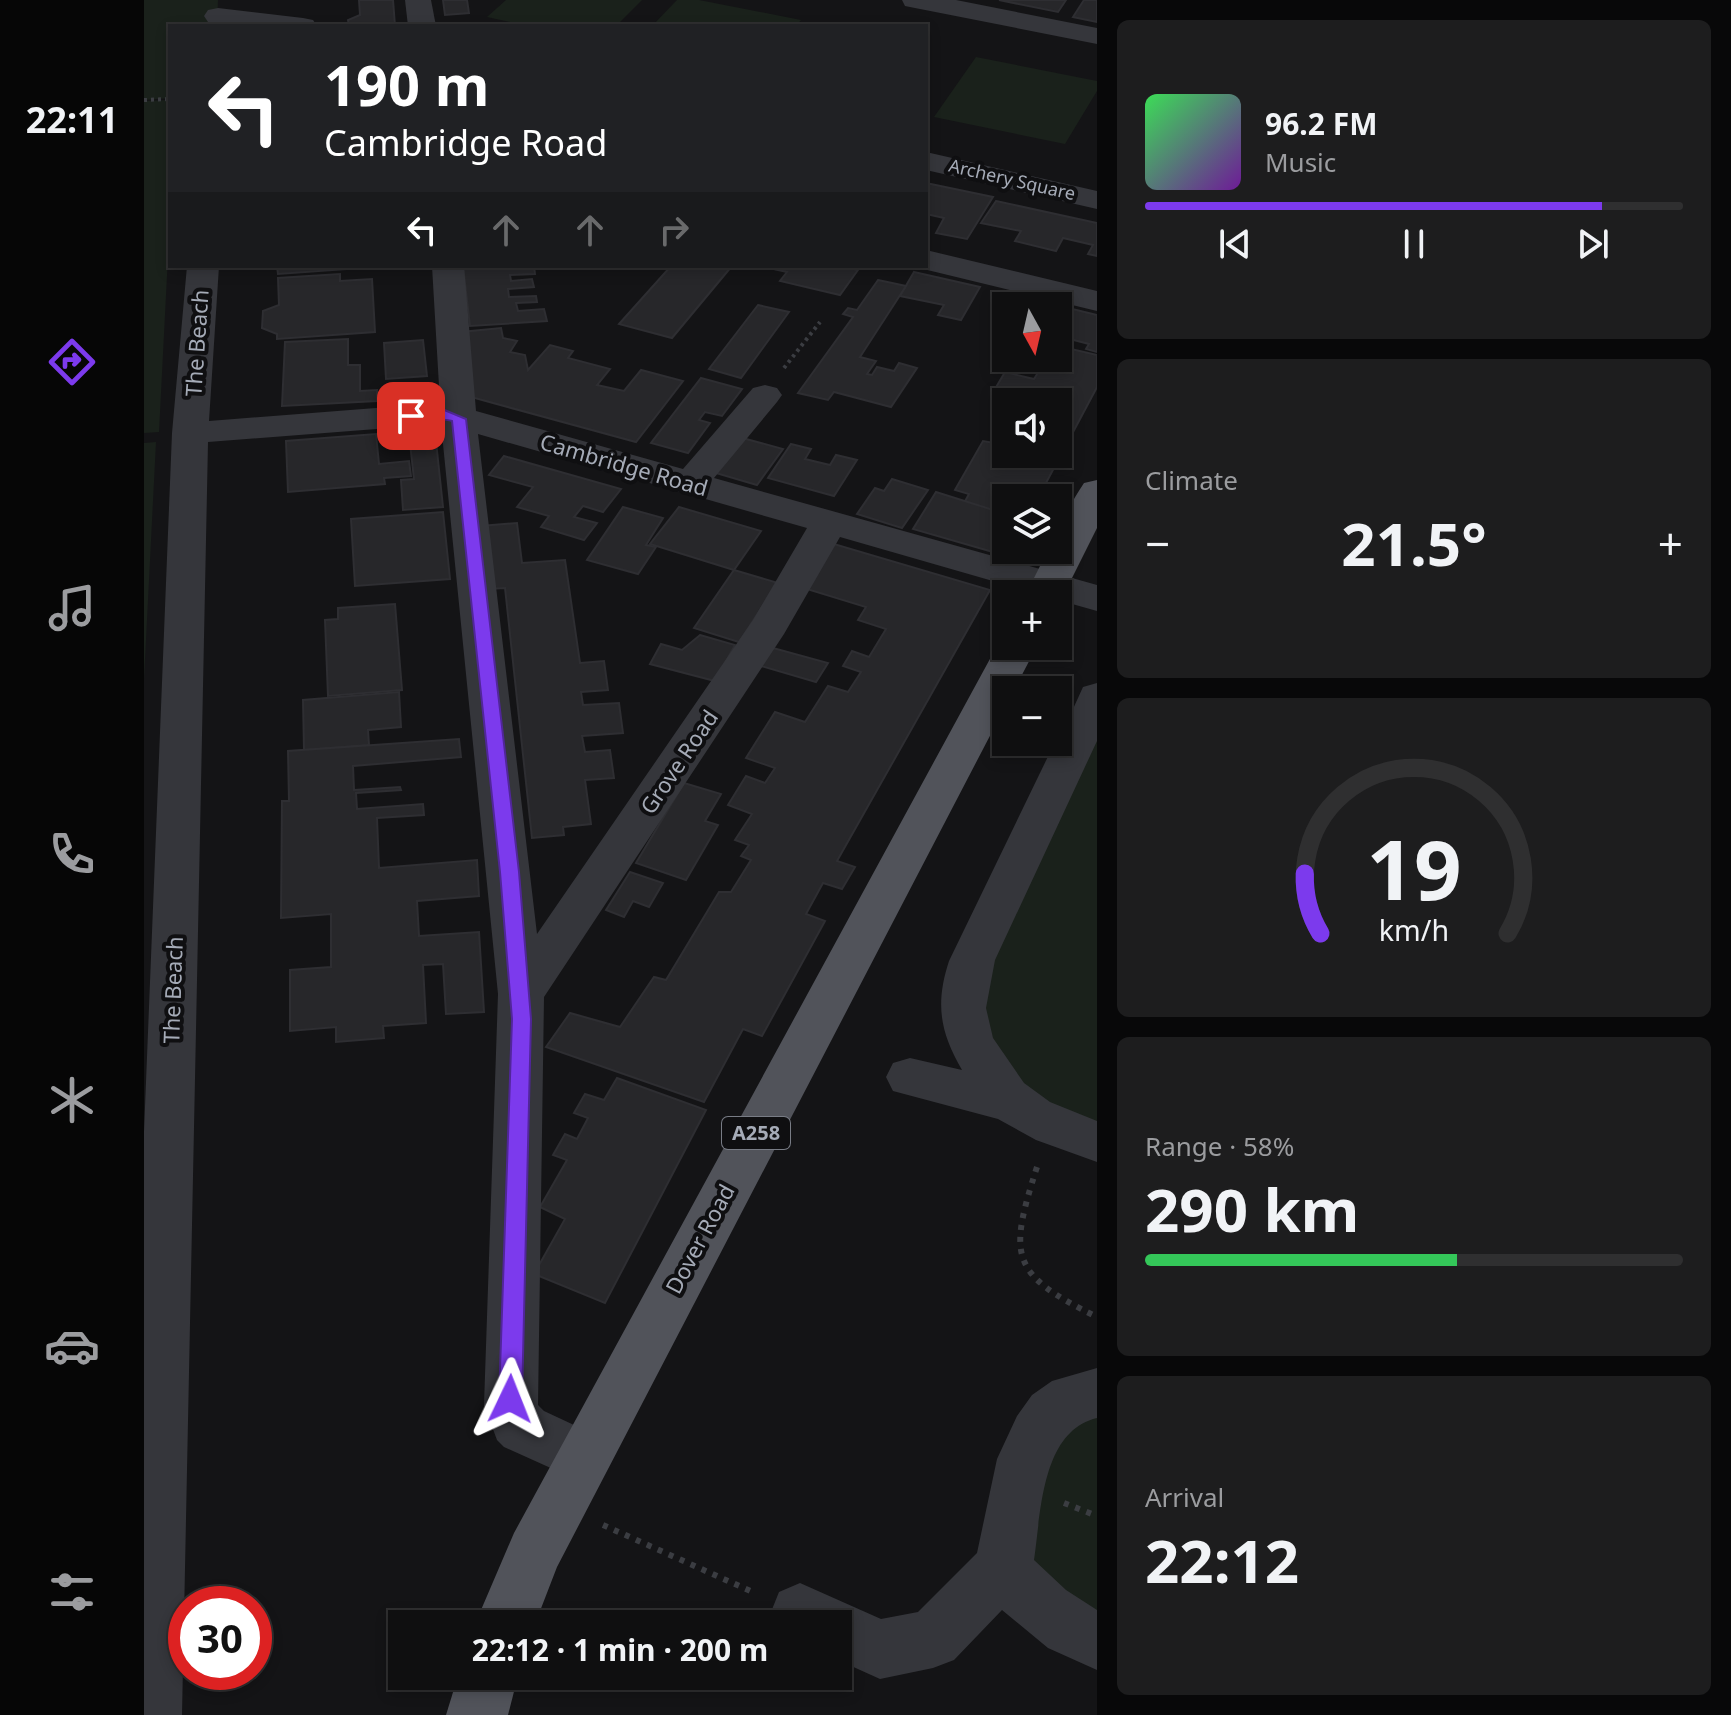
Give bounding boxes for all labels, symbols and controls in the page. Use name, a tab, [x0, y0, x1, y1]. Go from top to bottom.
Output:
text: 190 m	[324, 46, 489, 122]
icon: left	[192, 56, 296, 160]
text: 22:11	[26, 95, 118, 144]
text: 96.2 FM	[1265, 103, 1377, 144]
text: Cambridge Road	[324, 118, 607, 167]
text: Music	[1265, 144, 1336, 180]
street label: Archery Square	[947, 153, 1078, 205]
icon: left	[400, 208, 444, 252]
icon: ahead	[484, 208, 528, 252]
icon: ahead	[568, 208, 612, 252]
icon: right	[652, 208, 696, 252]
icon: previous	[1213, 222, 1257, 266]
icon: pause	[1392, 222, 1436, 266]
icon: next	[1571, 222, 1615, 266]
street label: The Beach	[177, 288, 215, 397]
north arrow	[992, 292, 1072, 372]
map controls	[992, 292, 1072, 756]
icon: directions	[44, 334, 100, 390]
pin	[377, 382, 445, 450]
button: sound	[992, 388, 1072, 468]
icon: arrive	[389, 394, 433, 438]
street label: Cambridge Road	[537, 426, 712, 502]
text: Climate	[1145, 462, 1238, 498]
button: layers	[992, 484, 1072, 564]
text: 21.5°	[1341, 502, 1487, 584]
text: −	[1145, 513, 1170, 573]
text: +	[1658, 513, 1683, 573]
icon: music	[44, 580, 100, 636]
button: +	[992, 580, 1072, 660]
button: −	[992, 676, 1072, 756]
street label: Grove Road	[632, 703, 724, 819]
text: 19	[1366, 810, 1462, 923]
icon: phone	[44, 826, 100, 882]
text: km/h	[1379, 910, 1449, 949]
street label: The Beach	[155, 936, 189, 1044]
icon: climate	[44, 1072, 100, 1128]
road number: A258	[722, 1117, 790, 1149]
text: Range · 58%	[1145, 1128, 1294, 1164]
text: 290 km	[1145, 1168, 1359, 1250]
street label: Dover Road	[658, 1178, 741, 1299]
icon: car	[44, 1318, 100, 1374]
position arrow	[468, 1357, 552, 1441]
text: Arrival	[1145, 1479, 1224, 1515]
text: 22:12	[1145, 1519, 1299, 1601]
icon: filters	[44, 1564, 100, 1620]
speed limit sign: 30	[168, 1586, 272, 1690]
text: 22:12 · 1 min · 200 m	[472, 1629, 768, 1670]

